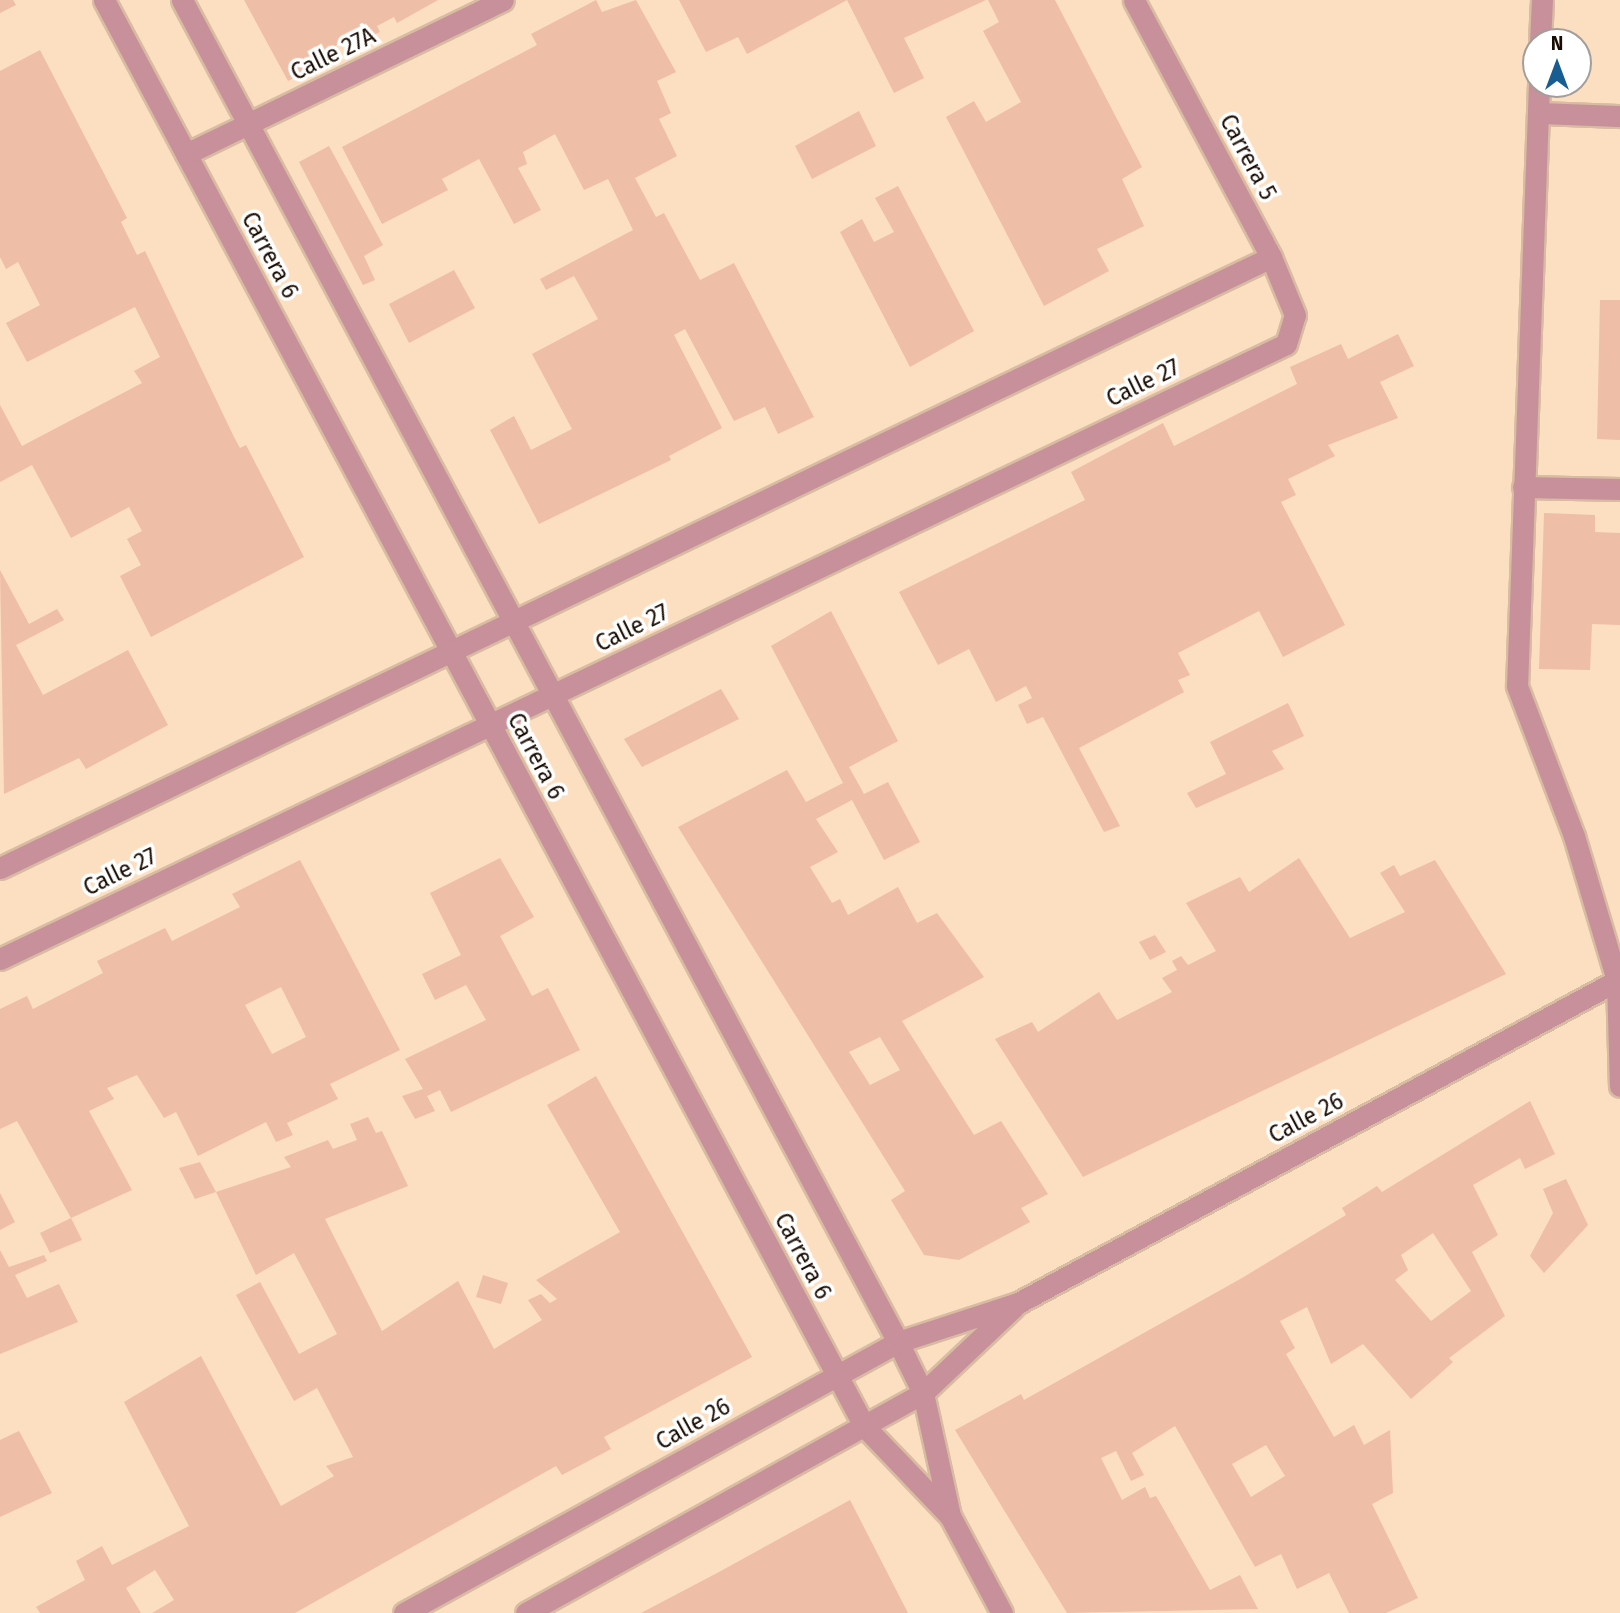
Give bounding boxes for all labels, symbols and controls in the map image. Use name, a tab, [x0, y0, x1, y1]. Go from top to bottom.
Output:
street label: Calle 27A	[286, 22, 380, 86]
north arrow	[1522, 28, 1592, 98]
text: N	[1551, 32, 1563, 55]
street label: Carrera 5	[1214, 109, 1282, 205]
street label: Carrera 6	[236, 207, 304, 303]
street label: Calle 27	[1102, 353, 1184, 413]
street label: Calle 27	[591, 598, 673, 658]
street label: Carrera 6	[502, 708, 570, 804]
street label: Calle 27	[79, 842, 161, 902]
street label: Calle 26	[1264, 1087, 1348, 1149]
street label: Carrera 6	[769, 1208, 837, 1304]
street label: Calle 26	[651, 1392, 735, 1456]

